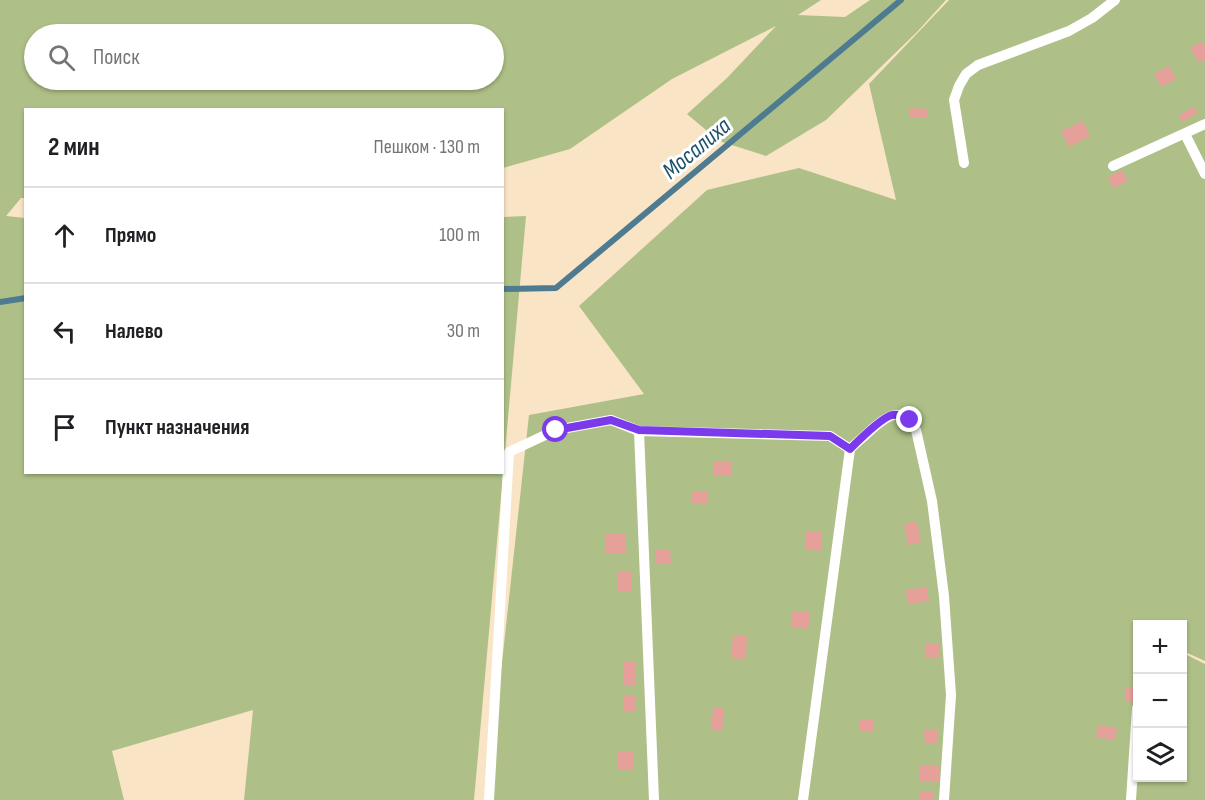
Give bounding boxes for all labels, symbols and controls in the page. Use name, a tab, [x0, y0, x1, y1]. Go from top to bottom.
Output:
search box	[24, 24, 504, 90]
icon: search	[45, 41, 78, 74]
text: Поиск	[93, 44, 139, 71]
water label: Мосалиха	[656, 111, 737, 185]
text: 2 мин	[48, 132, 100, 163]
text: Пешком · 130 m	[374, 135, 480, 159]
icon: ahead	[48, 219, 81, 252]
text: Прямо	[105, 222, 156, 249]
text: 100 m	[439, 223, 480, 247]
icon: left	[48, 315, 81, 348]
text: Налево	[105, 318, 163, 345]
text: 30 m	[447, 319, 480, 343]
route end	[896, 406, 922, 432]
icon: arrive	[48, 411, 81, 444]
text: Пункт назначения	[105, 414, 249, 441]
route start	[542, 416, 568, 442]
map controls	[1133, 620, 1187, 782]
button: +	[1133, 620, 1187, 674]
button: −	[1133, 674, 1187, 728]
button: layers	[1133, 728, 1187, 782]

